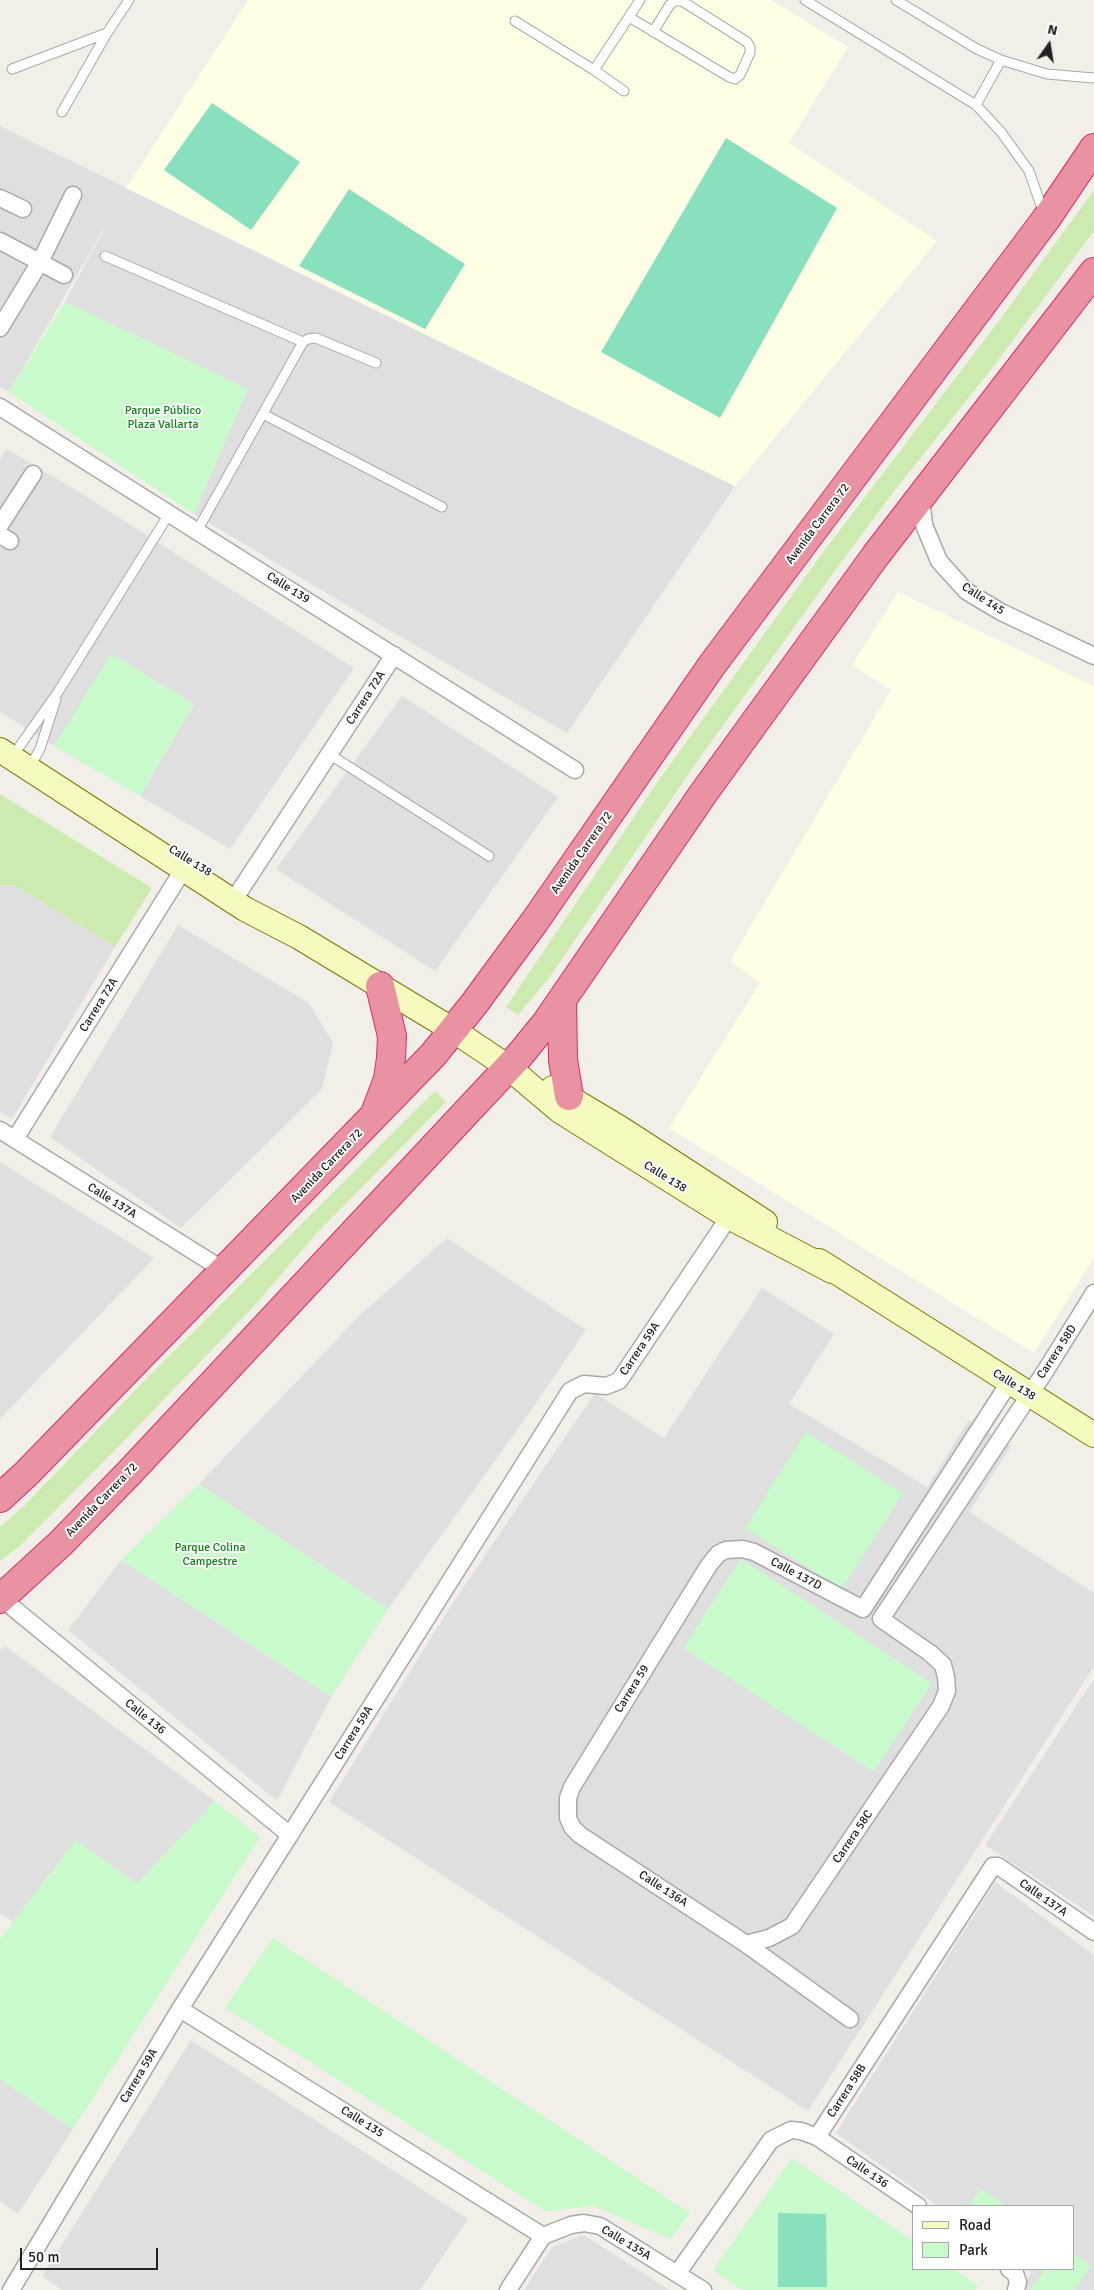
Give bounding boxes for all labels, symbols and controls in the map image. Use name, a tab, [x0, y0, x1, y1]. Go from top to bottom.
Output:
north arrow	[1024, 20, 1074, 70]
text: N	[1046, 21, 1059, 39]
park label: Parque Público Plaza Vallarta	[125, 404, 201, 432]
street label: Avenida Carrera 72	[783, 481, 853, 567]
street label: Calle 139	[264, 569, 312, 607]
street label: Calle 145	[959, 580, 1007, 618]
street label: Carrera 72A	[343, 668, 389, 728]
street label: Avenida Carrera 72	[548, 809, 616, 897]
street label: Calle 138	[166, 842, 214, 880]
street label: Carrera 72A	[77, 975, 121, 1035]
street label: Avenida Carrera 72	[288, 1126, 366, 1206]
street label: Calle 138	[641, 1158, 689, 1196]
street label: Calle 137A	[85, 1180, 139, 1222]
street label: Carrera 59A	[617, 1320, 663, 1378]
street label: Carrera 58D	[1034, 1322, 1080, 1382]
street label: Calle 138	[990, 1366, 1038, 1404]
street label: Avenida Carrera 72	[63, 1460, 141, 1540]
park label: Parque Colina Campestre	[174, 1541, 246, 1569]
street label: Calle 137D	[768, 1555, 824, 1593]
street label: Carrera 59	[612, 1662, 652, 1716]
street label: Calle 136	[122, 1696, 168, 1738]
street label: Carrera 59A	[332, 1703, 376, 1763]
street label: Carrera 58C	[830, 1808, 876, 1866]
street label: Calle 136A	[636, 1868, 690, 1910]
street label: Calle 137A	[1016, 1876, 1070, 1920]
street label: Carrera 59A	[117, 2046, 161, 2106]
street label: Carrera 58B	[824, 2061, 870, 2121]
street label: Calle 135	[338, 2103, 386, 2141]
street label: Calle 136	[843, 2153, 891, 2191]
legend	[912, 2205, 1074, 2270]
text: Road	[959, 2216, 991, 2234]
street label: Calle 135A	[599, 2223, 653, 2263]
scale bar	[22, 2238, 160, 2270]
text: Park	[959, 2241, 988, 2259]
text: 50 m	[28, 2248, 59, 2266]

